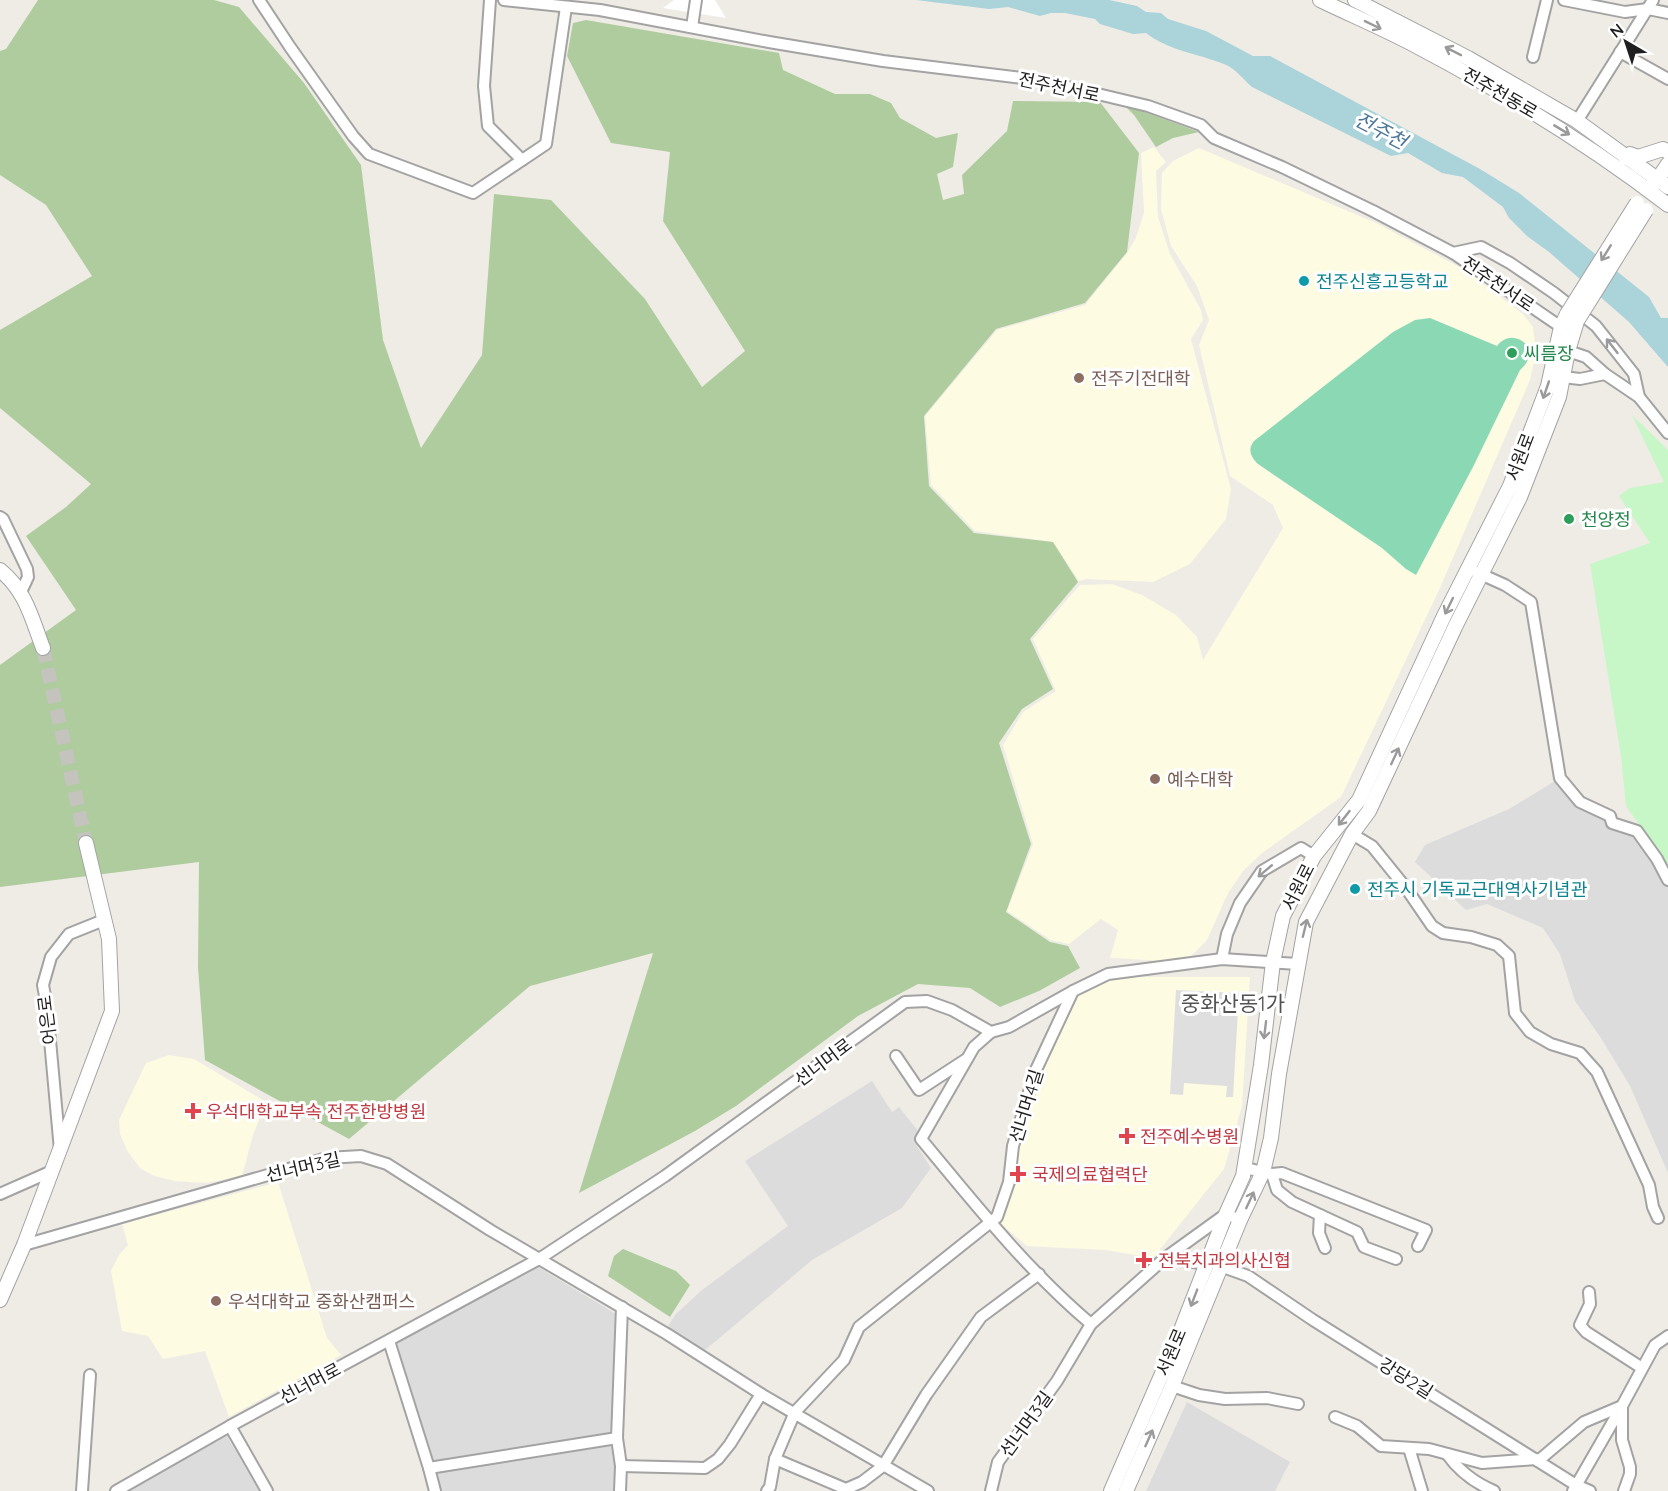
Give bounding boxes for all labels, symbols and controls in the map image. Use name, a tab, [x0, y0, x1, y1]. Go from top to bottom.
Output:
north arrow	[1596, 12, 1656, 72]
text: N	[1606, 19, 1627, 42]
one-way arrow	[1364, 20, 1382, 32]
one-way arrow	[1445, 45, 1463, 56]
street label: 전주천동로	[1458, 62, 1542, 124]
street label: 전주천서로	[1016, 67, 1102, 107]
water label: 전주천	[1351, 106, 1414, 155]
one-way arrow	[1553, 124, 1570, 136]
one-way arrow	[1599, 244, 1611, 261]
street label: 전주천서로	[1457, 251, 1539, 317]
place label: 전주신흥고등학교	[1316, 270, 1448, 293]
marker: 전주신흥고등학교	[1297, 274, 1311, 288]
one-way arrow	[1605, 338, 1618, 354]
place label: 씨름장	[1524, 342, 1574, 365]
marker: 씨름장	[1505, 346, 1519, 360]
place label: 전주기전대학	[1091, 367, 1190, 390]
marker: 전주기전대학	[1072, 371, 1086, 385]
one-way arrow	[1540, 380, 1551, 399]
street label: 서원로	[1500, 430, 1540, 484]
place label: 천양정	[1581, 508, 1631, 531]
marker: 천양정	[1562, 512, 1576, 526]
one-way arrow	[1442, 597, 1454, 615]
one-way arrow	[1389, 747, 1401, 765]
place label: 예수대학	[1167, 768, 1233, 791]
marker: 예수대학	[1148, 772, 1162, 786]
one-way arrow	[1338, 810, 1351, 826]
street label: 서원로	[1276, 860, 1320, 914]
one-way arrow	[1258, 864, 1273, 878]
place label: 전주시 기독교근대역사기념관	[1367, 878, 1588, 901]
marker: 전주시 기독교근대역사기념관	[1348, 882, 1362, 896]
one-way arrow	[1300, 919, 1312, 938]
district label: 중화산동1가	[1181, 990, 1285, 1016]
street label: 어은로	[33, 994, 61, 1046]
one-way arrow	[1259, 1020, 1270, 1040]
street label: 선너머로	[790, 1033, 856, 1091]
street label: 선너머4길	[1004, 1066, 1048, 1146]
place label: 우석대학교부속 전주한방병원	[206, 1100, 426, 1123]
marker: 우석대학교부속 전주한방병원	[184, 1102, 202, 1120]
place label: 전주예수병원	[1140, 1125, 1239, 1148]
marker: 전주예수병원	[1118, 1127, 1136, 1145]
street label: 선너머3길	[264, 1147, 342, 1187]
place label: 국제의료협력단	[1032, 1163, 1148, 1186]
marker: 국제의료협력단	[1009, 1165, 1027, 1183]
one-way arrow	[1244, 1191, 1256, 1209]
place label: 전북치과의사신협	[1158, 1249, 1290, 1272]
marker: 전북치과의사신협	[1135, 1251, 1153, 1269]
one-way arrow	[1187, 1288, 1198, 1306]
place label: 우석대학교 중화산캠퍼스	[228, 1290, 415, 1313]
marker: 우석대학교 중화산캠퍼스	[209, 1294, 223, 1308]
street label: 서원로	[1151, 1325, 1191, 1379]
street label: 강당2길	[1375, 1352, 1437, 1404]
street label: 선너머로	[275, 1357, 345, 1409]
street label: 선너머3길	[994, 1387, 1058, 1461]
one-way arrow	[1144, 1429, 1156, 1447]

